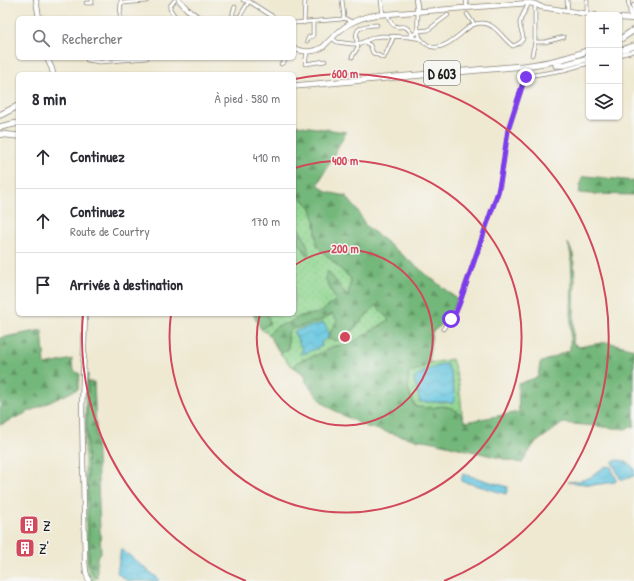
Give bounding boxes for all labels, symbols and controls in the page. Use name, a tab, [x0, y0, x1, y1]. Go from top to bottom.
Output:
map controls	[586, 12, 622, 120]
button: +	[586, 12, 622, 48]
search box	[16, 16, 296, 60]
icon: search	[30, 27, 52, 49]
text: Rechercher	[62, 28, 123, 49]
button: −	[586, 48, 622, 84]
road number: D 603	[424, 61, 460, 85]
text: 600 m	[332, 65, 358, 82]
route end	[517, 68, 535, 86]
button: layers	[586, 84, 622, 120]
text: 8 min	[32, 87, 66, 110]
text: À pied · 580 m	[215, 89, 280, 107]
icon: ahead	[32, 146, 54, 168]
text: Continuez	[70, 146, 125, 167]
text: 410 m	[253, 148, 280, 166]
text: 400 m	[332, 152, 358, 169]
text: Continuez	[70, 201, 125, 222]
icon: ahead	[32, 210, 54, 232]
text: 170 m	[251, 212, 280, 230]
text: Route de Courtry	[70, 222, 150, 240]
text: 200 m	[331, 240, 359, 257]
icon: arrive	[32, 274, 54, 296]
text: Arrivée à destination	[70, 274, 183, 295]
route start	[442, 310, 460, 328]
centre of rings	[338, 330, 352, 344]
building icon: Z	[18, 514, 40, 536]
place label: Z	[43, 515, 51, 536]
building icon: Z'	[14, 537, 36, 559]
place label: Z'	[39, 538, 49, 559]

